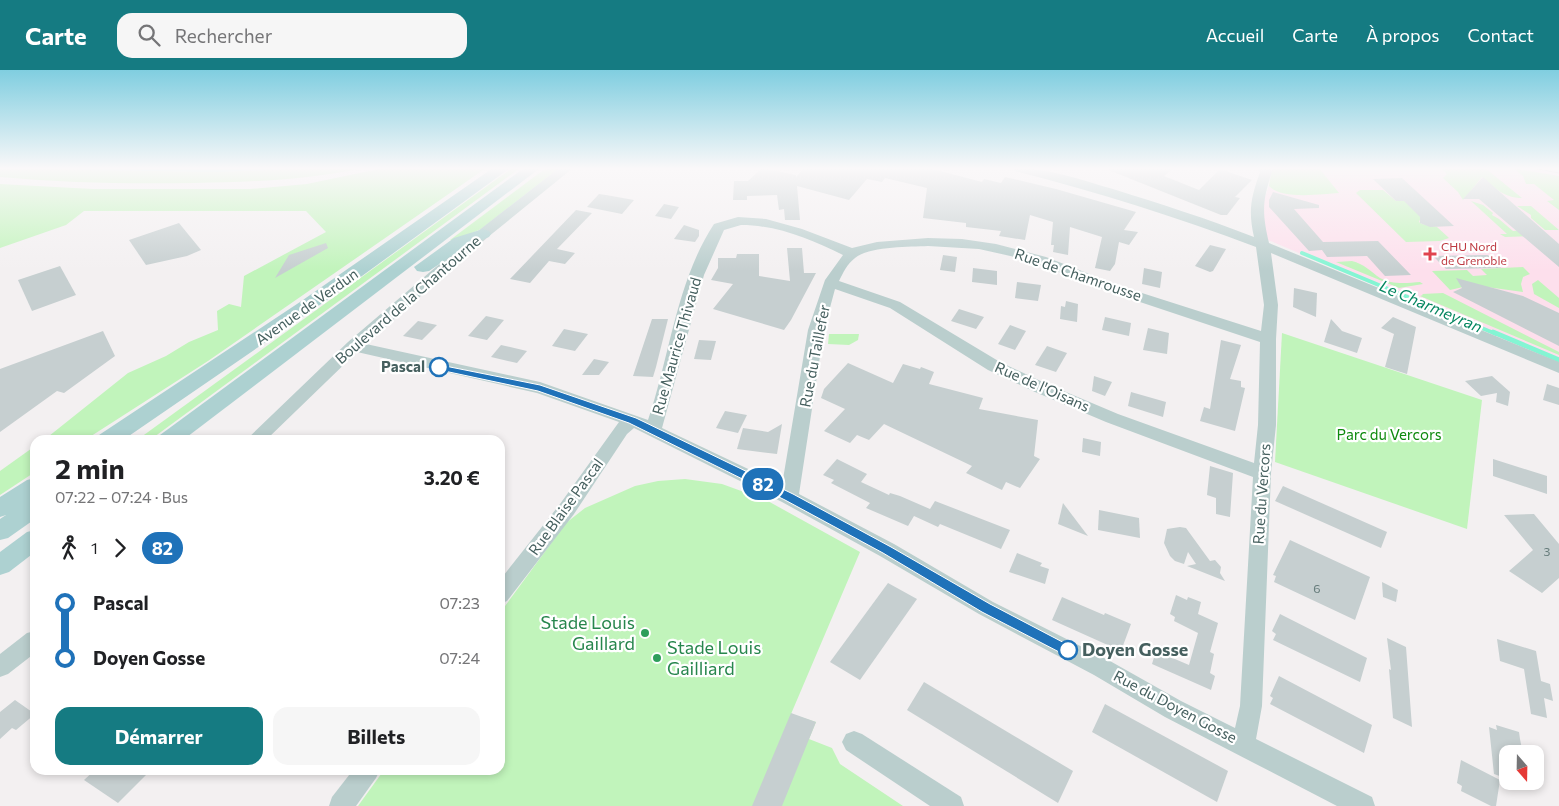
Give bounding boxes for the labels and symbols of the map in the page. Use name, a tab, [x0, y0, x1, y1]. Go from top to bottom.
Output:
street label: Boulevard de la Chantourne	[331, 231, 484, 367]
place label: CHU Nord de Grenoble	[1441, 239, 1507, 267]
street label: Rue de Chamrousse	[1013, 244, 1144, 304]
marker: CHU Nord de Grenoble	[1423, 247, 1437, 261]
street label: Avenue de Verdun	[252, 264, 361, 348]
street label: Rue Maurice Thivaud	[648, 275, 704, 417]
water label: Le Charmeyran	[1377, 275, 1485, 336]
street label: Rue du Taillefer	[795, 303, 833, 409]
place label: Pascal	[381, 357, 425, 375]
marker: Pascal	[429, 357, 449, 377]
street label: Rue de l'Oisans	[992, 357, 1093, 415]
park label: Parc du Vercors	[1336, 425, 1442, 443]
street label: Rue du Vercors	[1249, 443, 1274, 545]
street label: Rue Blaise Pascal	[524, 455, 606, 558]
line badge: 82	[740, 468, 786, 500]
house number: 3	[1544, 544, 1551, 558]
house number: 6	[1313, 581, 1321, 595]
place label: Stade Louis Gaillard	[541, 611, 635, 654]
marker: Stade Louis Gaillard	[639, 627, 651, 639]
place label: Stade Louis Gailliard	[667, 636, 761, 679]
place label: Doyen Gosse	[1082, 638, 1188, 660]
marker: Doyen Gosse	[1058, 640, 1078, 660]
marker: Stade Louis Gailliard	[651, 652, 663, 664]
street label: Rue du Doyen Gosse	[1111, 666, 1240, 746]
north arrow	[1499, 745, 1544, 790]

